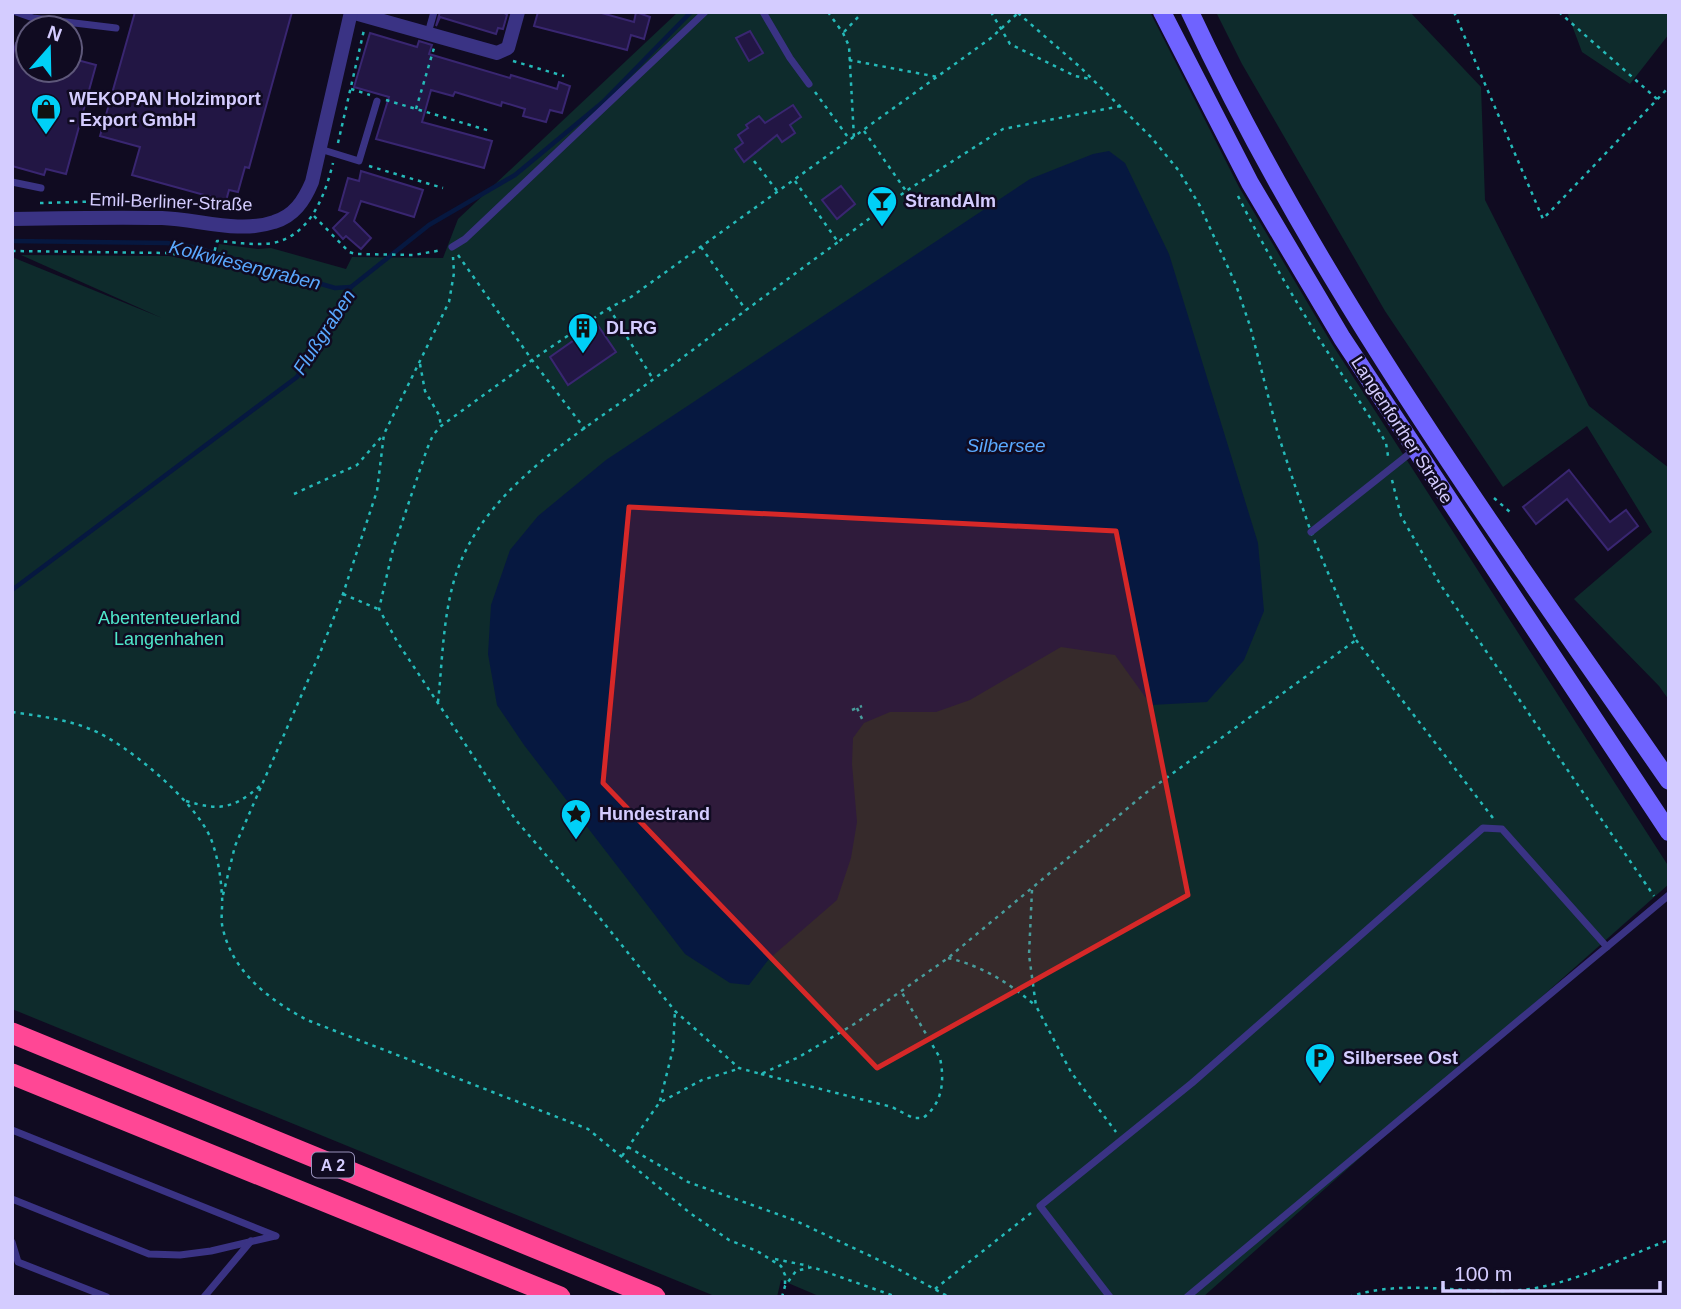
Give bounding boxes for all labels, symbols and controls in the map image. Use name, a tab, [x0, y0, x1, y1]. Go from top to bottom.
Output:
north arrow	[14, 14, 84, 84]
text: N	[45, 21, 65, 46]
place label: WEKOPAN Holzimport - Export GmbH	[69, 89, 261, 130]
shop icon: WEKOPAN Holzimport - Export GmbH	[29, 92, 63, 136]
bar icon: StrandAlm	[865, 184, 899, 228]
street label: Emil-Berliner-Straße	[89, 189, 253, 215]
place label: StrandAlm	[905, 191, 996, 211]
water label: Kolkwiesengraben	[167, 236, 323, 294]
water label: Flußgraben	[289, 286, 359, 378]
building icon: DLRG	[566, 311, 600, 355]
place label: DLRG	[606, 318, 657, 338]
street label: Langenforther Straße	[1347, 353, 1457, 507]
water label: Silbersee	[966, 435, 1046, 456]
park label: Abententeuerland Langenhahen	[98, 608, 240, 649]
place icon: Hundestrand	[559, 797, 593, 841]
place label: Hundestrand	[599, 804, 710, 824]
parking icon: Silbersee Ost	[1303, 1041, 1337, 1085]
place label: Silbersee Ost	[1343, 1048, 1458, 1068]
road number: A 2	[312, 1152, 354, 1177]
scale bar	[1443, 1250, 1660, 1294]
text: 100 m	[1454, 1262, 1512, 1285]

